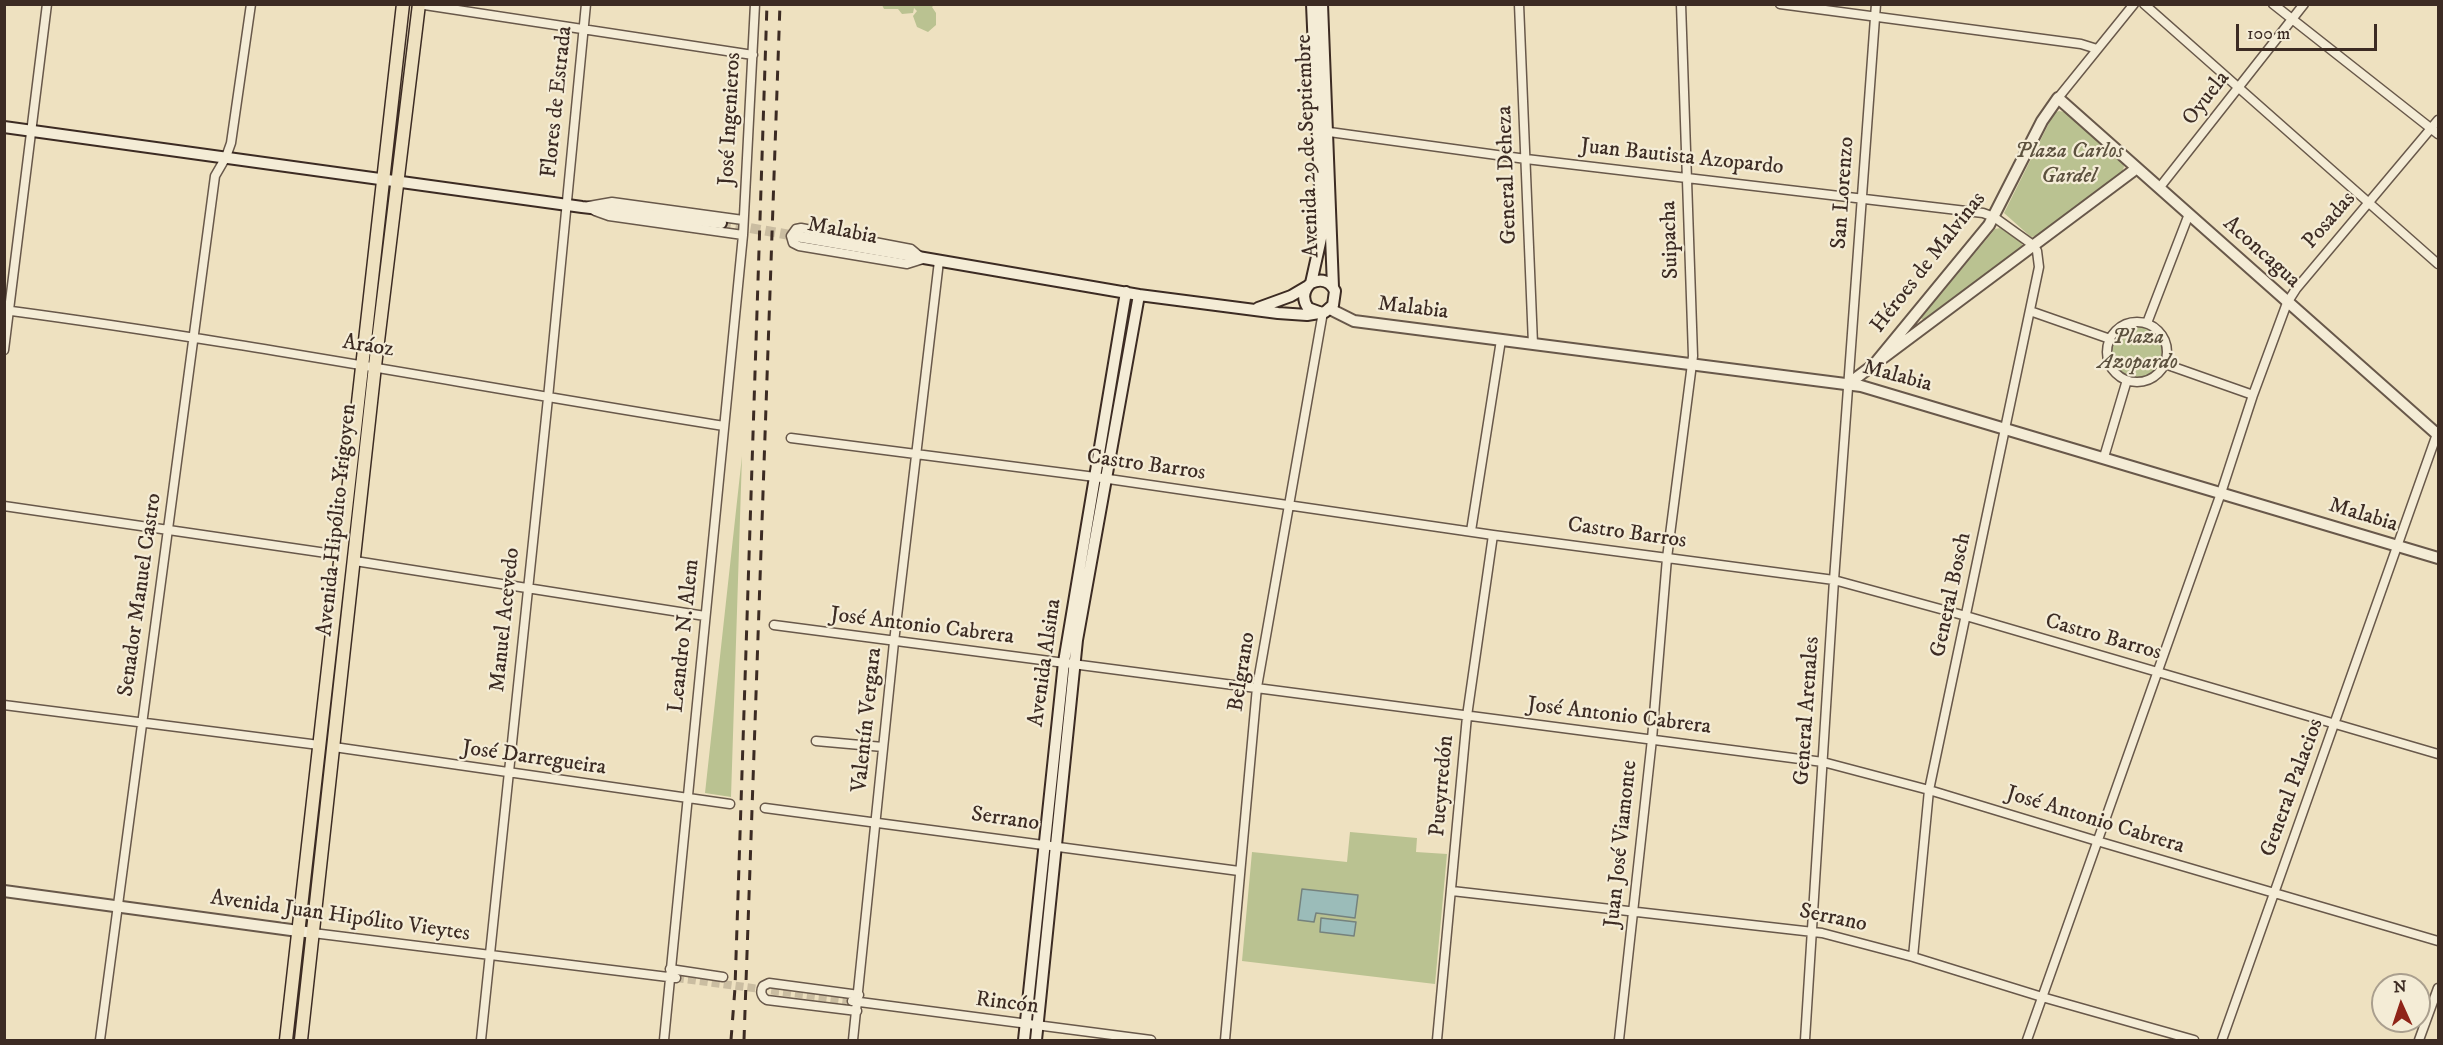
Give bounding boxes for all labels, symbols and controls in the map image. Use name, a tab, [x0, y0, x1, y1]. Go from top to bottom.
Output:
scale bar	[2239, 12, 2380, 50]
text: 100 m	[2247, 23, 2290, 45]
street label: Flores de Estrada	[537, 25, 579, 179]
street label: Avenida 29 de Septiembre	[1292, 34, 1326, 258]
street label: José Ingenieros	[714, 52, 748, 186]
street label: Oyuela	[2178, 67, 2236, 131]
street label: General Deheza	[1492, 105, 1524, 245]
street label: Juan Bautista Azopardo	[1579, 134, 1785, 182]
street label: San Lorenzo	[1827, 136, 1861, 250]
park label: Plaza Carlos Gardel	[2015, 139, 2123, 190]
street label: Héroes de Malvinas	[1866, 187, 1992, 339]
street label: Posadas	[2298, 187, 2362, 255]
street label: Suipacha	[1656, 200, 1686, 280]
street label: Aconcagua	[2217, 211, 2305, 295]
street label: Malabia	[805, 212, 879, 252]
street label: Malabia	[1376, 292, 1450, 326]
park label: Plaza Azopardo	[2098, 325, 2178, 376]
street label: Aráoz	[340, 330, 396, 364]
street label: Malabia	[1859, 355, 1935, 399]
street label: Avenida Hipólito Yrigoyen	[313, 402, 363, 638]
street label: Castro Barros	[1085, 445, 1207, 487]
street label: Senador Manuel Castro	[114, 492, 168, 698]
street label: Malabia	[2325, 493, 2401, 539]
street label: Castro Barros	[1566, 513, 1688, 555]
street label: General Bosch	[1926, 530, 1978, 660]
street label: Manuel Acevedo	[485, 547, 527, 693]
street label: Leandro N. Alem	[664, 558, 706, 714]
street label: Avenida Alsina	[1024, 597, 1068, 729]
street label: José Antonio Cabrera	[829, 603, 1015, 651]
street label: Castro Barros	[2042, 609, 2164, 667]
street label: Belgrano	[1224, 630, 1262, 714]
street label: General Arenales	[1790, 636, 1826, 786]
street label: Valentín Vergara	[847, 646, 889, 794]
street label: José Antonio Cabrera	[1526, 693, 1712, 741]
street label: General Palacios	[2256, 715, 2330, 861]
street label: Pueyrredón	[1425, 734, 1461, 838]
street label: José Darregueira	[460, 736, 608, 782]
street label: Juan José Viamonte	[1600, 759, 1644, 929]
street label: José Antonio Cabrera	[2003, 781, 2187, 861]
street label: Serrano	[969, 802, 1041, 838]
street label: Avenida Juan Hipólito Vieytes	[208, 886, 472, 948]
street label: Serrano	[1797, 899, 1869, 939]
north arrow	[2371, 973, 2431, 1033]
text: N	[2393, 977, 2407, 997]
street label: Rincón	[974, 987, 1040, 1021]

